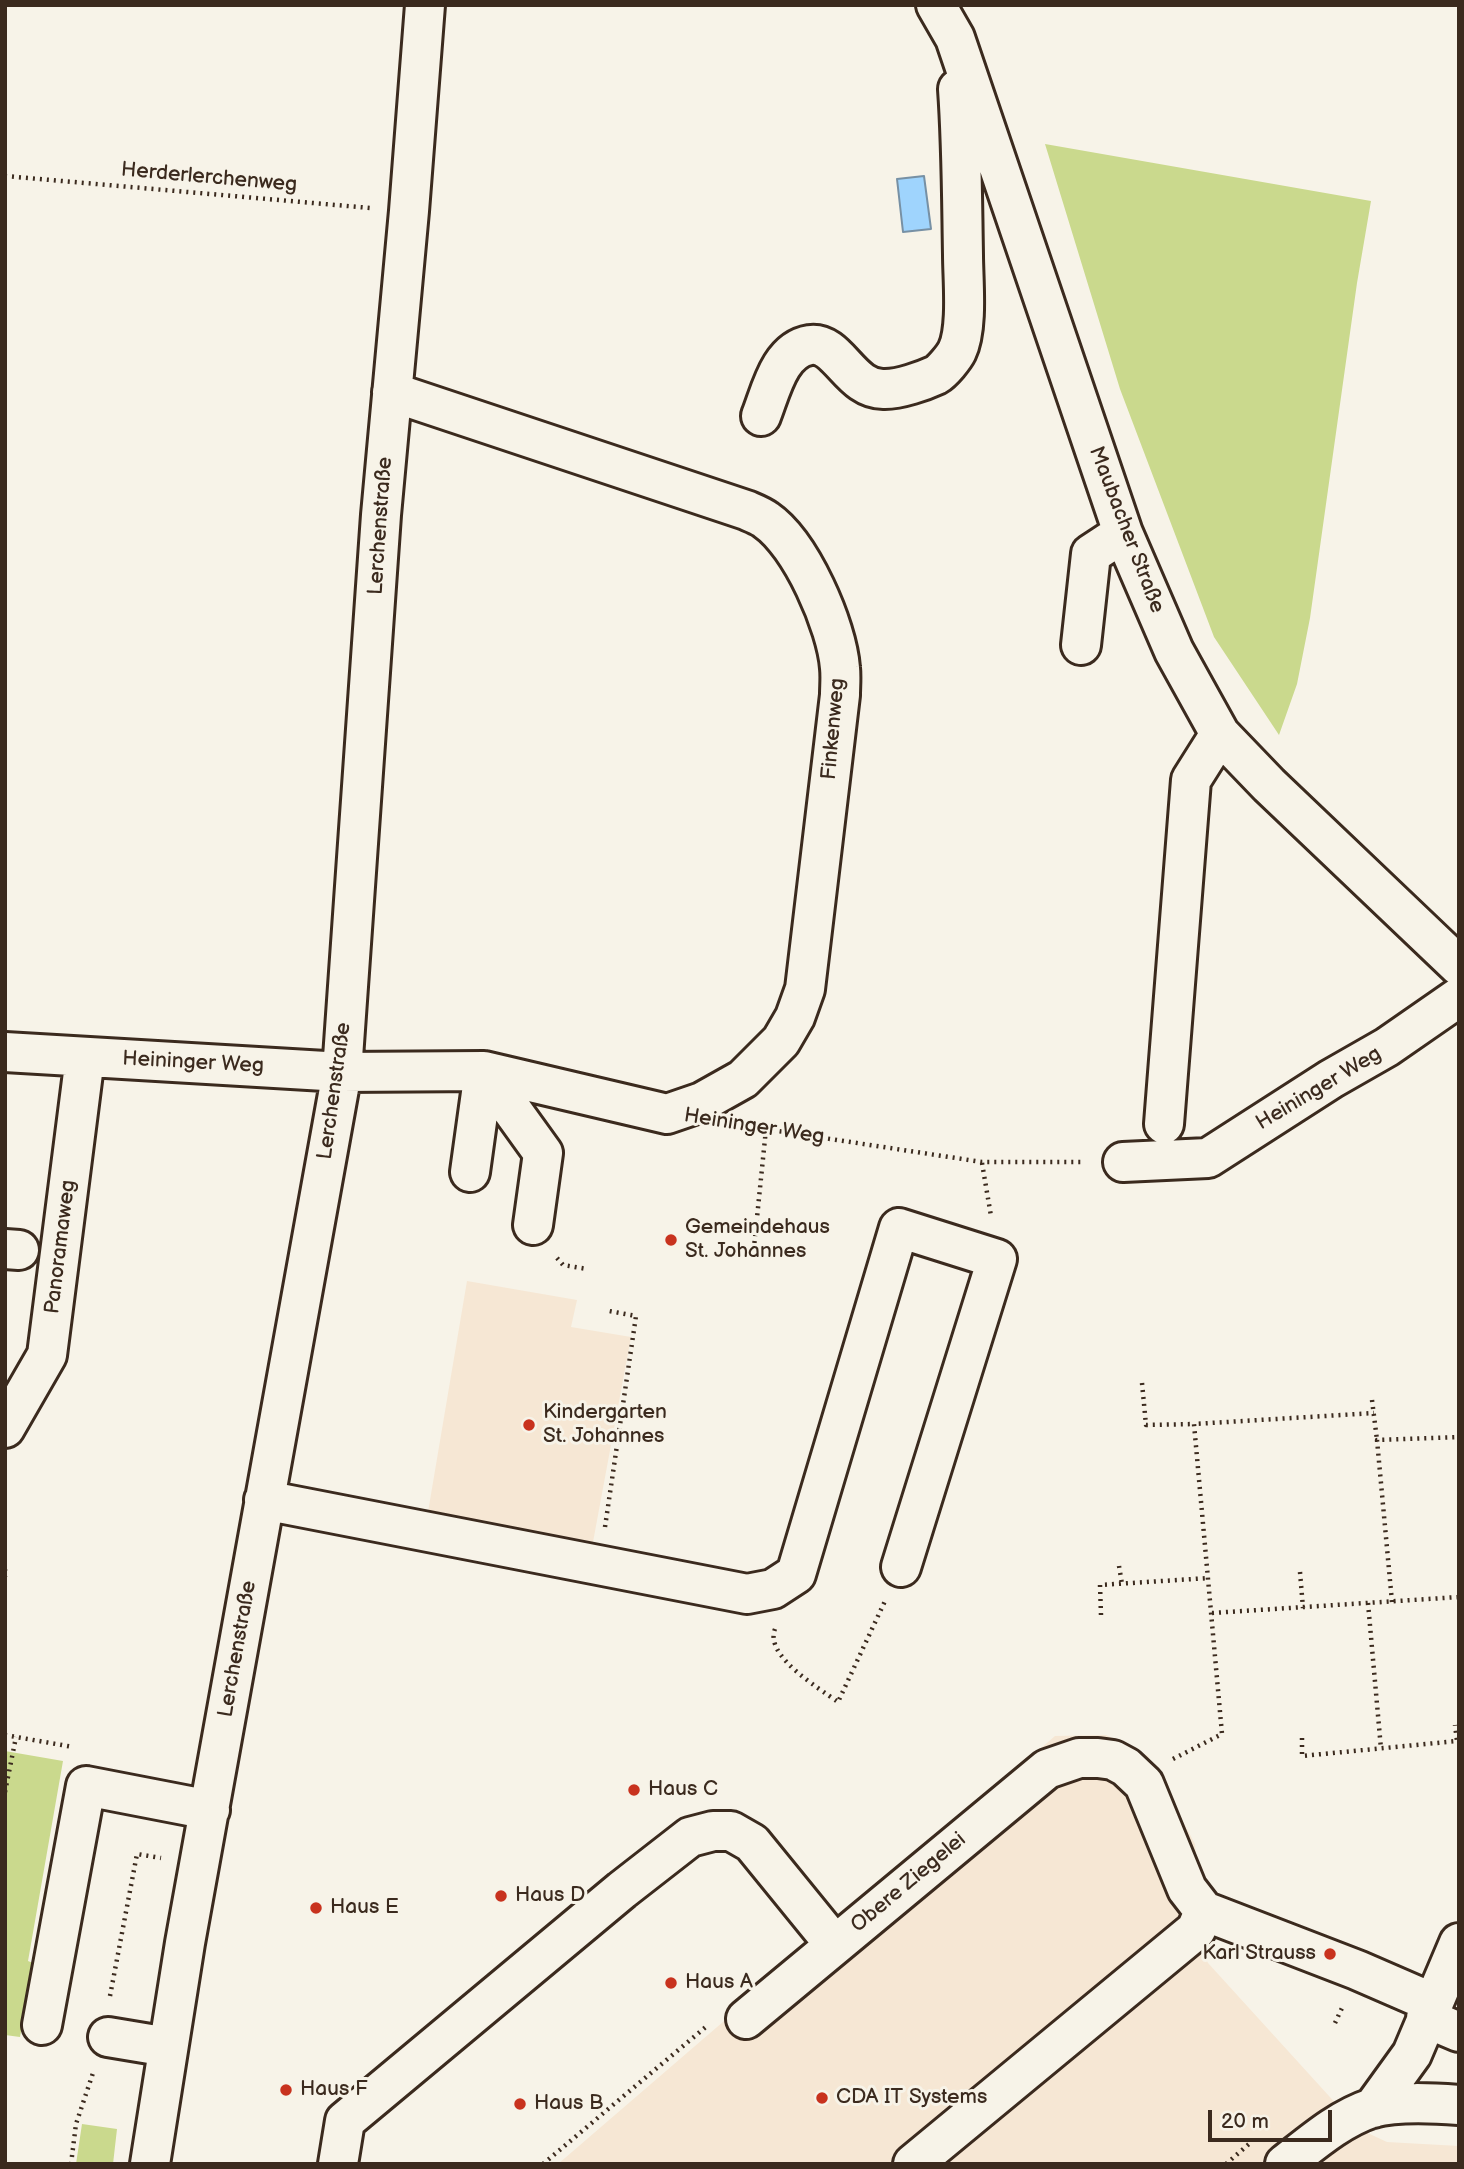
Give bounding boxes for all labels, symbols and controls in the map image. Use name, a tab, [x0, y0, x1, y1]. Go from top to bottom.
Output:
street label: Herderlerchenweg	[120, 158, 298, 198]
street label: Maubacher Straße	[1083, 443, 1169, 617]
street label: Lerchenstraße	[364, 456, 398, 596]
street label: Finkenweg	[817, 677, 851, 781]
street label: Lerchenstraße	[313, 1021, 357, 1161]
street label: Heininger Weg	[1252, 1042, 1386, 1136]
street label: Heininger Weg	[122, 1047, 264, 1079]
street label: Heininger Weg	[682, 1103, 826, 1151]
street label: Panoramaweg	[40, 1179, 82, 1315]
place label: Gemeindehaus St. Johannes	[685, 1215, 830, 1265]
marker: Gemeindehaus St. Johannes	[663, 1232, 679, 1248]
place label: Kindergarten St. Johannes	[543, 1400, 667, 1450]
marker: Kindergarten St. Johannes	[521, 1417, 537, 1433]
street label: Lerchenstraße	[214, 1579, 262, 1719]
place label: Haus C	[648, 1777, 718, 1803]
marker: Haus C	[626, 1782, 642, 1798]
street label: Obere Ziegelei	[846, 1828, 972, 1938]
place label: Haus D	[515, 1883, 585, 1909]
marker: Haus D	[493, 1888, 509, 1904]
place label: Haus E	[330, 1895, 399, 1921]
marker: Haus E	[308, 1900, 324, 1916]
place label: Karl Strauss	[1202, 1941, 1316, 1967]
marker: Karl Strauss	[1322, 1946, 1338, 1962]
place label: Haus A	[685, 1970, 753, 1996]
marker: Haus A	[663, 1975, 679, 1991]
place label: Haus F	[300, 2077, 368, 2103]
marker: Haus F	[278, 2082, 294, 2098]
place label: CDA IT Systems	[836, 2085, 987, 2111]
marker: CDA IT Systems	[814, 2090, 830, 2106]
place label: Haus B	[534, 2091, 603, 2117]
marker: Haus B	[512, 2096, 528, 2112]
scale bar	[1212, 2096, 1336, 2140]
text: 20 m	[1221, 2109, 1269, 2134]

